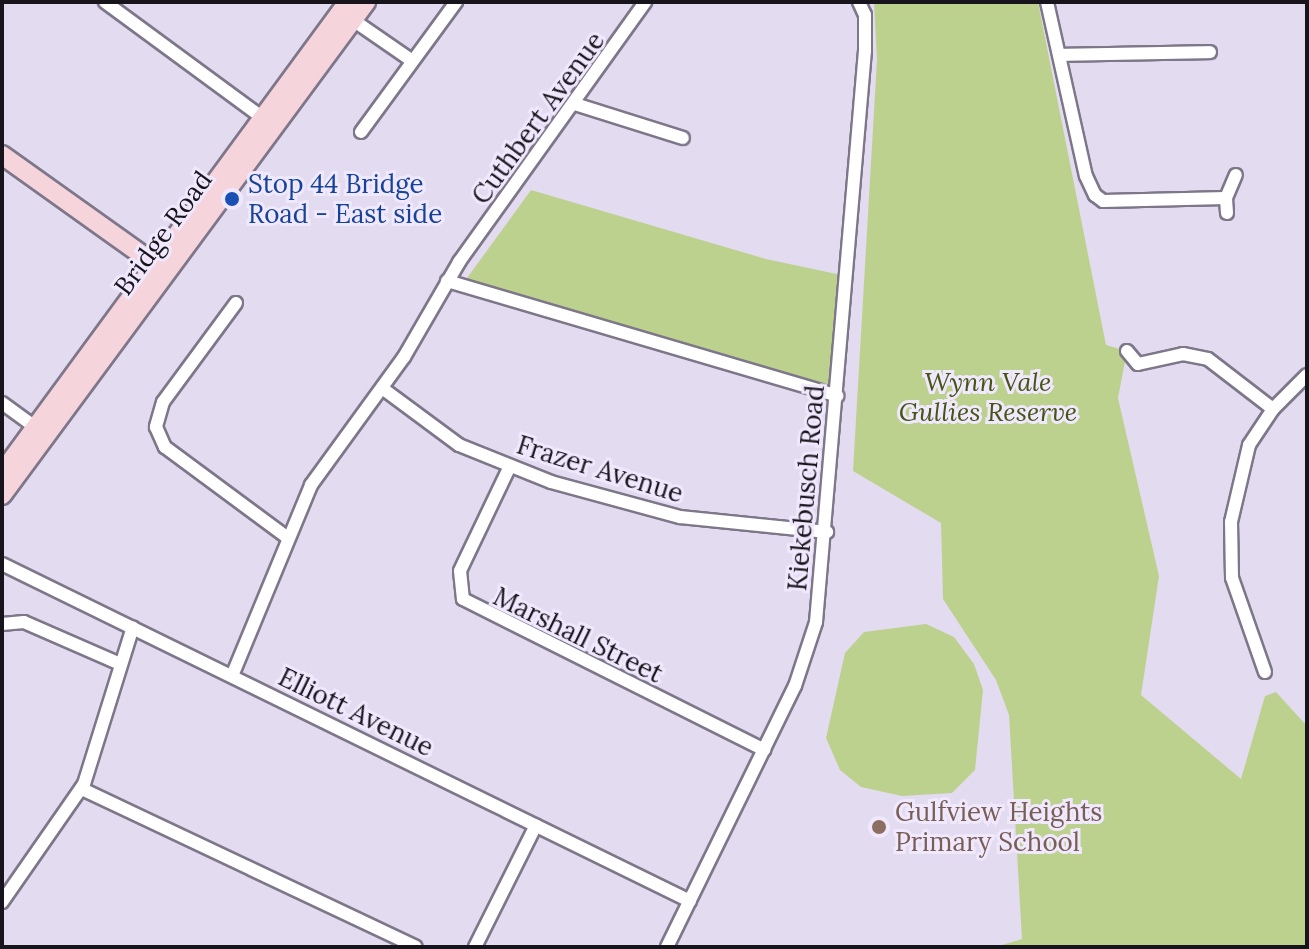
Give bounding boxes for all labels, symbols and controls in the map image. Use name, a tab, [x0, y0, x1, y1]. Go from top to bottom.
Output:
street label: Cuthbert Avenue	[465, 26, 611, 210]
street label: Bridge Road	[108, 165, 218, 301]
place label: Stop 44 Bridge Road - East side	[248, 168, 442, 230]
marker: Stop 44 Bridge Road - East side	[223, 190, 241, 208]
park label: Wynn Vale Gullies Reserve	[899, 366, 1077, 428]
street label: Kiekebusch Road	[781, 384, 831, 592]
street label: Frazer Avenue	[513, 429, 687, 509]
street label: Marshall Street	[488, 581, 668, 689]
street label: Elliott Avenue	[274, 661, 438, 763]
place label: Gulfview Heights Primary School	[895, 796, 1102, 858]
marker: Gulfview Heights Primary School	[870, 818, 888, 836]

